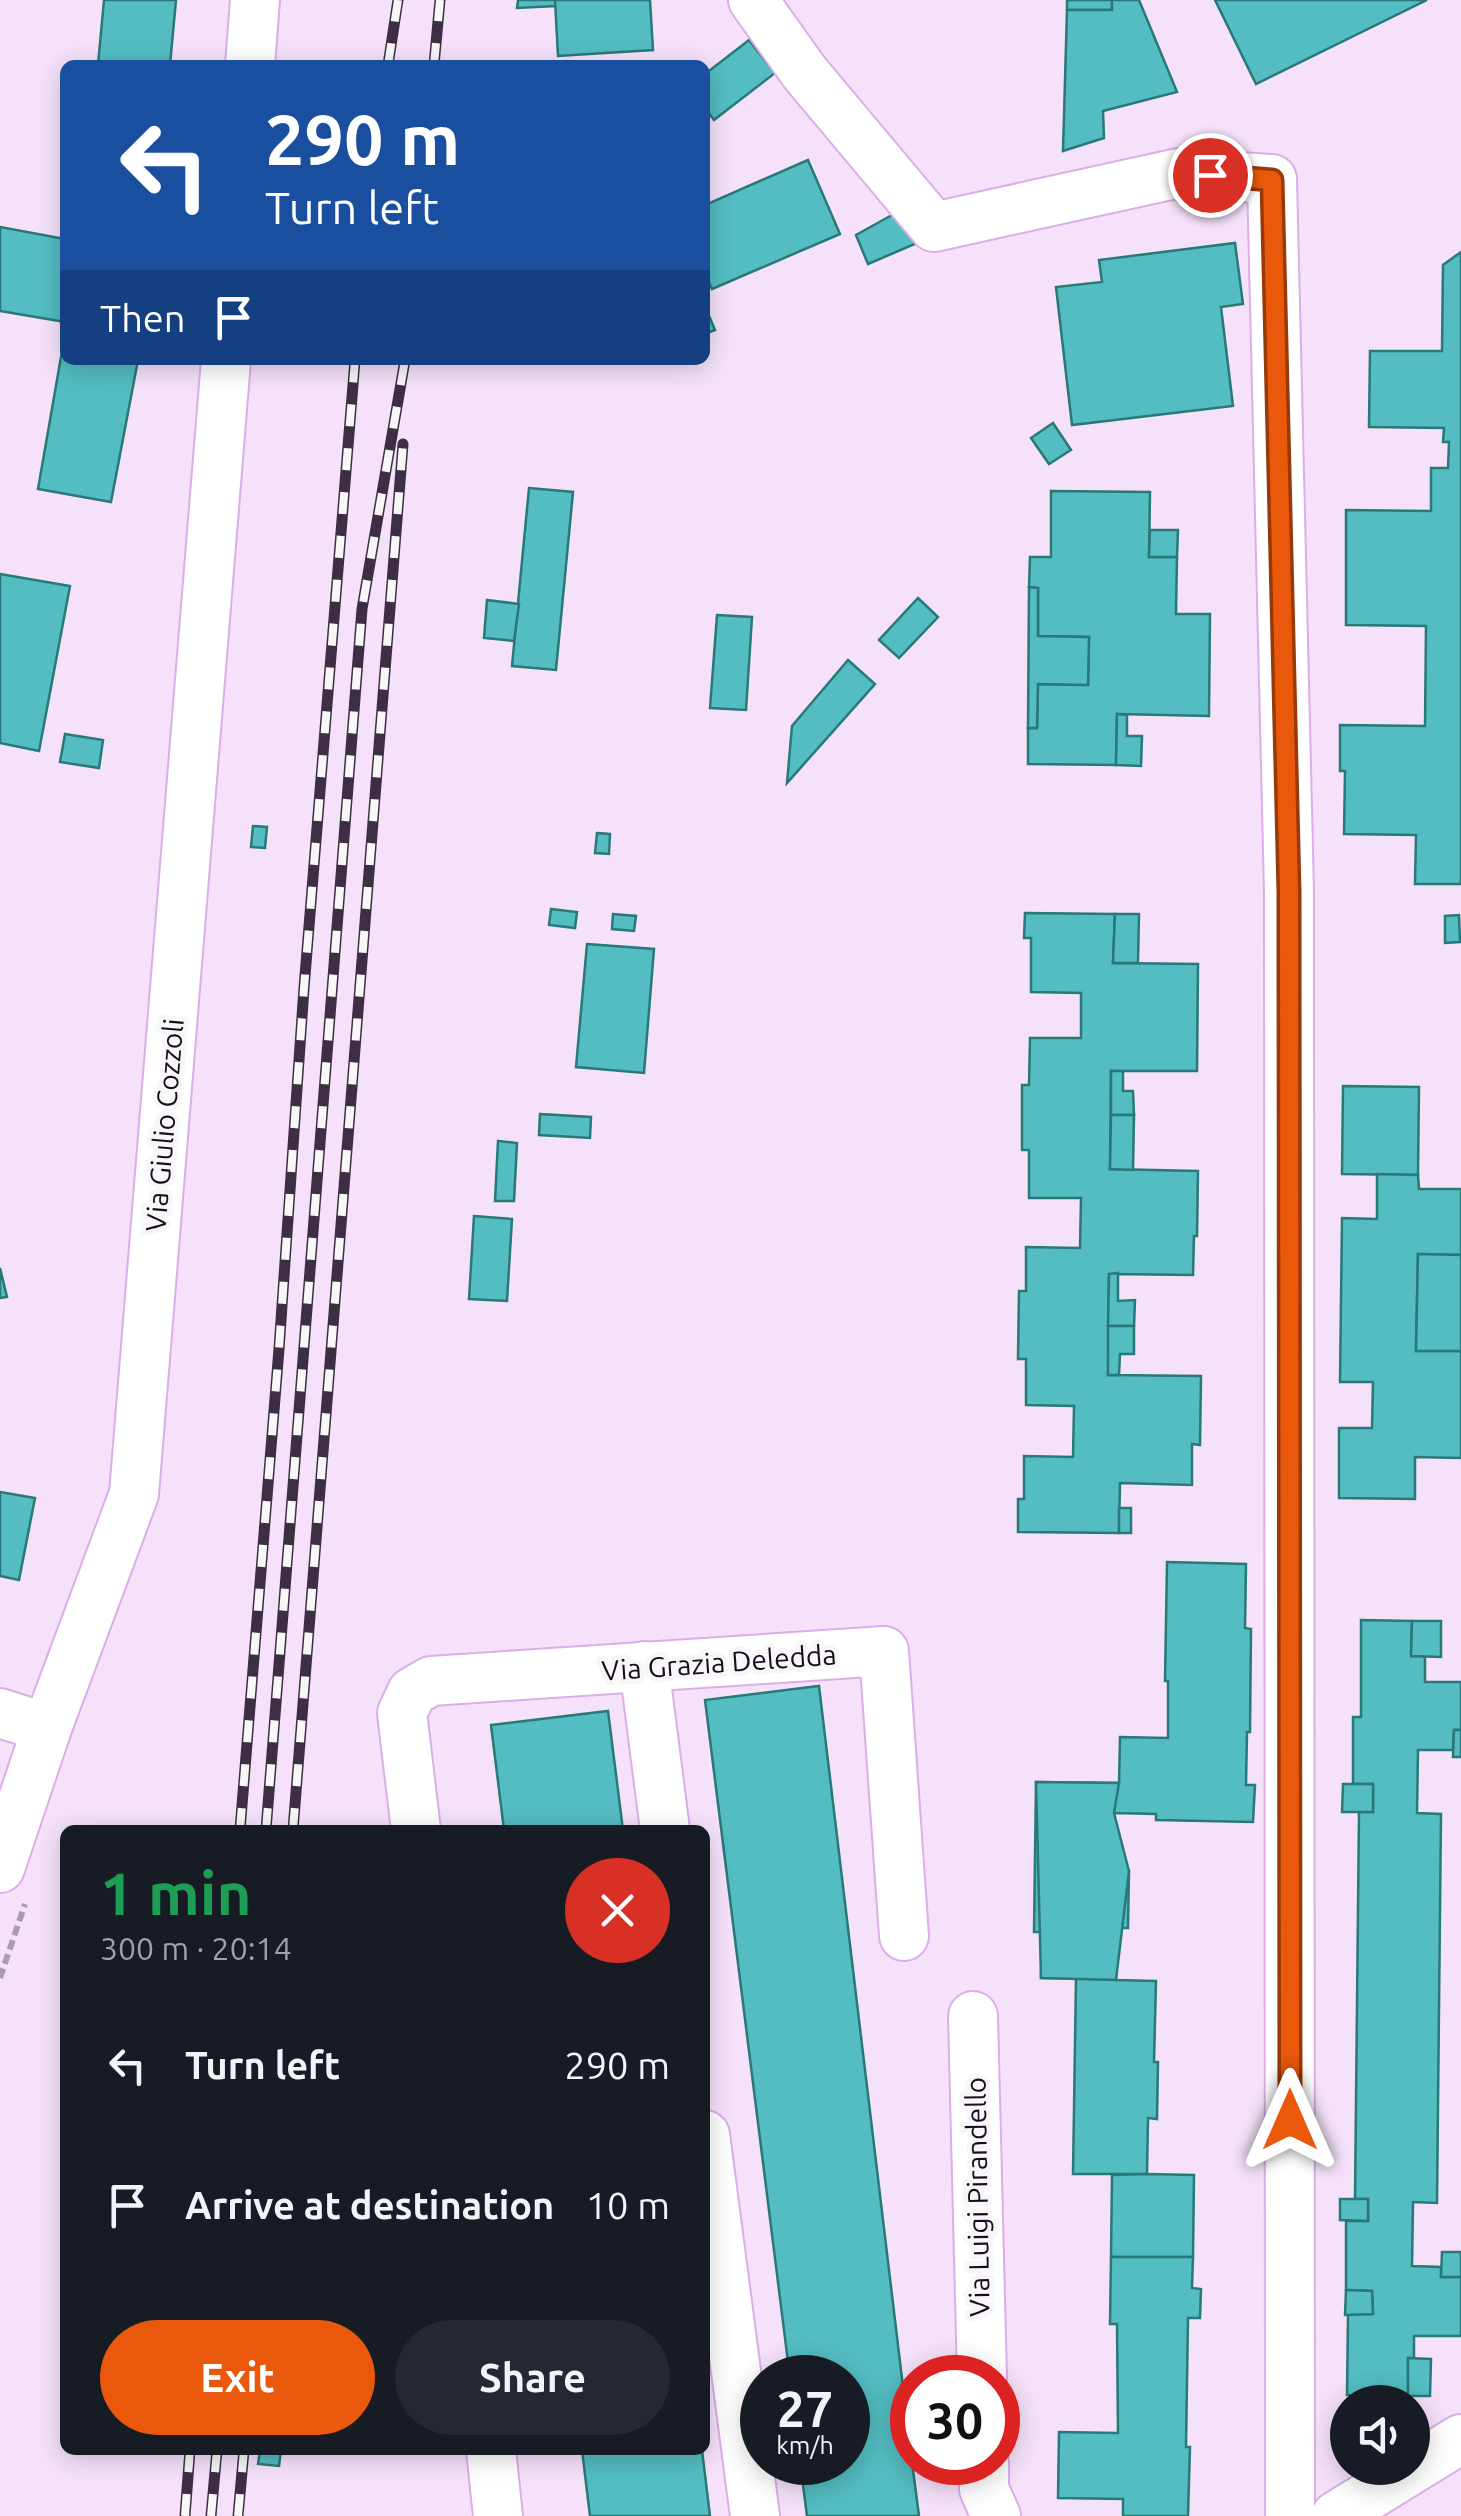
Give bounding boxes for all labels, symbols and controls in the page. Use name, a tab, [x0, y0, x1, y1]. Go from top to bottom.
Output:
icon: left	[100, 100, 230, 230]
text: 290 m	[265, 100, 460, 178]
pin	[1168, 133, 1253, 218]
icon: arrive	[1183, 148, 1238, 203]
text: Turn left	[265, 182, 439, 233]
icon: arrive	[206, 290, 261, 345]
text: Then	[100, 297, 186, 339]
street label: Via Giulio Cozzoli	[139, 1017, 189, 1233]
street label: Via Grazia Deledda	[600, 1638, 838, 1686]
button: close	[565, 1858, 670, 1963]
text: 1 min	[100, 1859, 252, 1926]
text: 300 m · 20:14	[100, 1930, 292, 1966]
icon: left	[100, 2038, 155, 2093]
text: Turn left	[185, 2044, 340, 2086]
text: 290 m	[564, 2044, 670, 2086]
position arrow	[1238, 2068, 1342, 2172]
street label: Via Luigi Pirandello	[959, 2077, 995, 2317]
icon: arrive	[100, 2178, 155, 2233]
text: Arrive at destination	[185, 2184, 554, 2226]
text: 10 m	[586, 2184, 670, 2226]
button: Exit	[100, 2320, 375, 2435]
button: Share	[395, 2320, 670, 2435]
speed limit sign: 30	[890, 2355, 1020, 2485]
text: 27	[777, 2380, 833, 2436]
map controls	[1330, 2385, 1430, 2485]
button: sound	[1330, 2385, 1430, 2485]
text: km/h	[776, 2431, 834, 2459]

